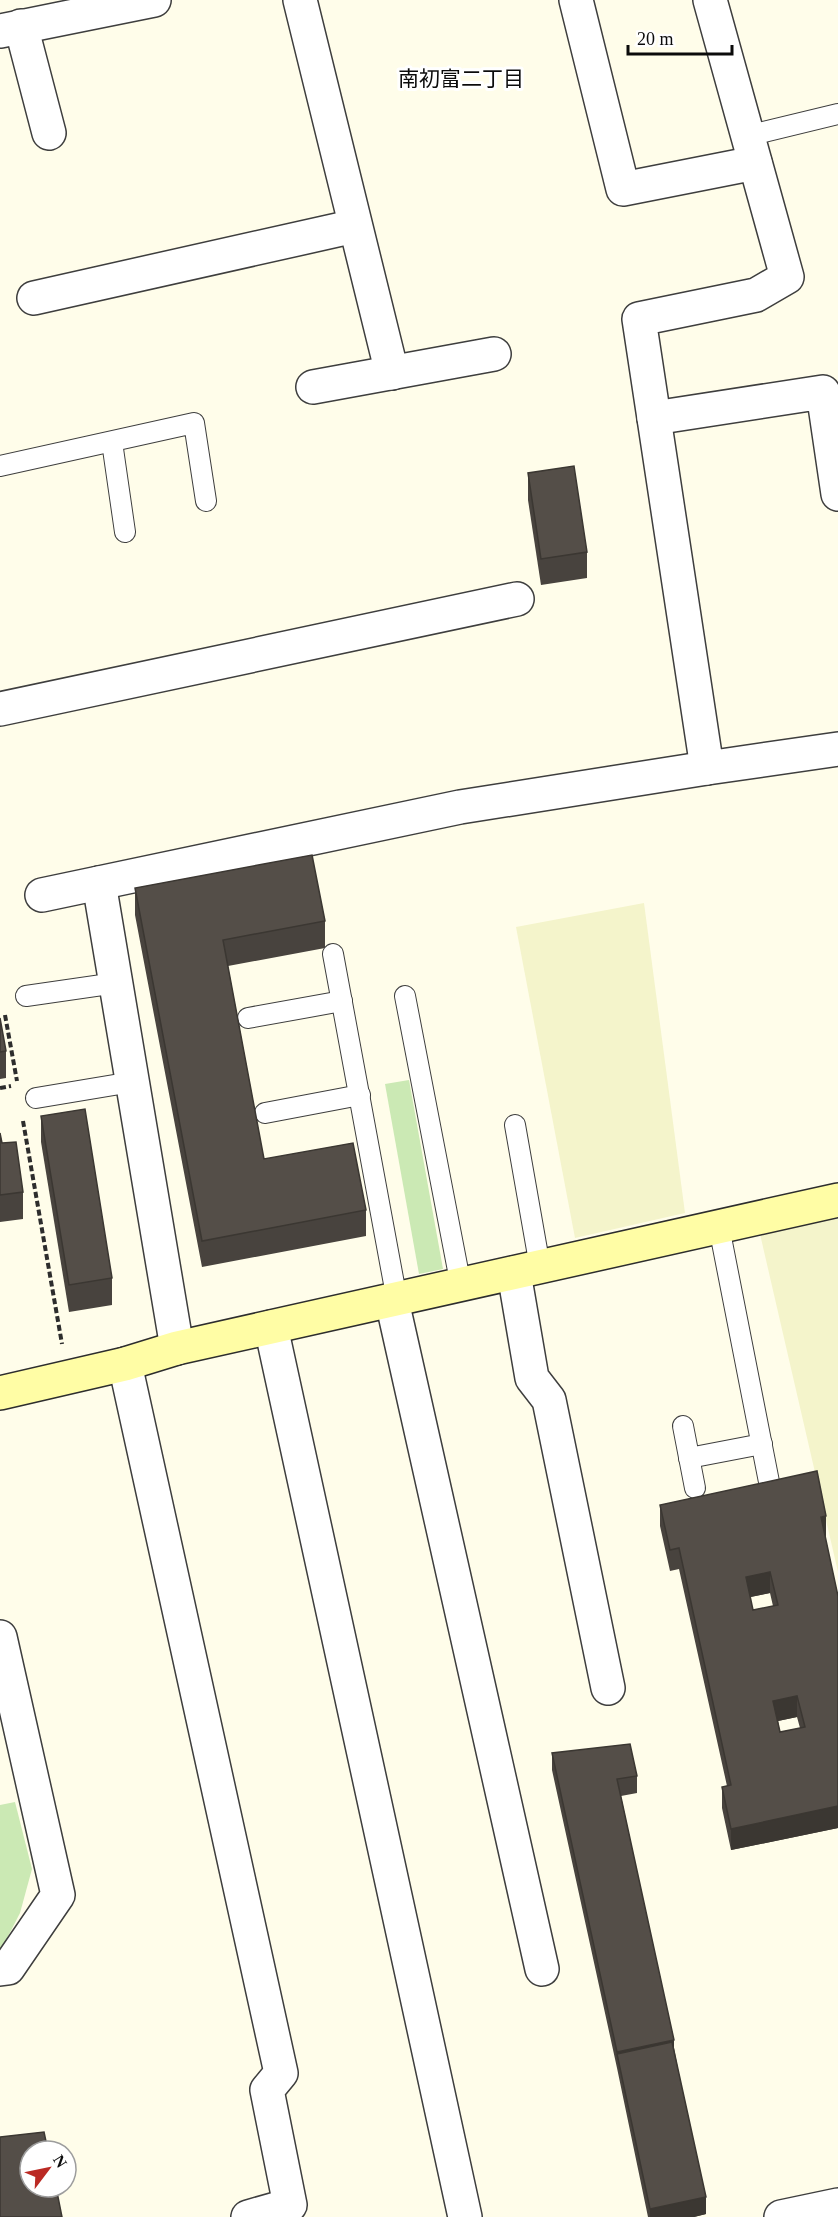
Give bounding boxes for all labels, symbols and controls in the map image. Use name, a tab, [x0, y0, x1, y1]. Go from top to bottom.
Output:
scale bar	[628, 18, 732, 56]
text: 20 m	[637, 29, 674, 49]
district label: 南初富二丁目	[398, 67, 524, 91]
north arrow	[18, 2139, 78, 2199]
text: N	[50, 2152, 71, 2171]

